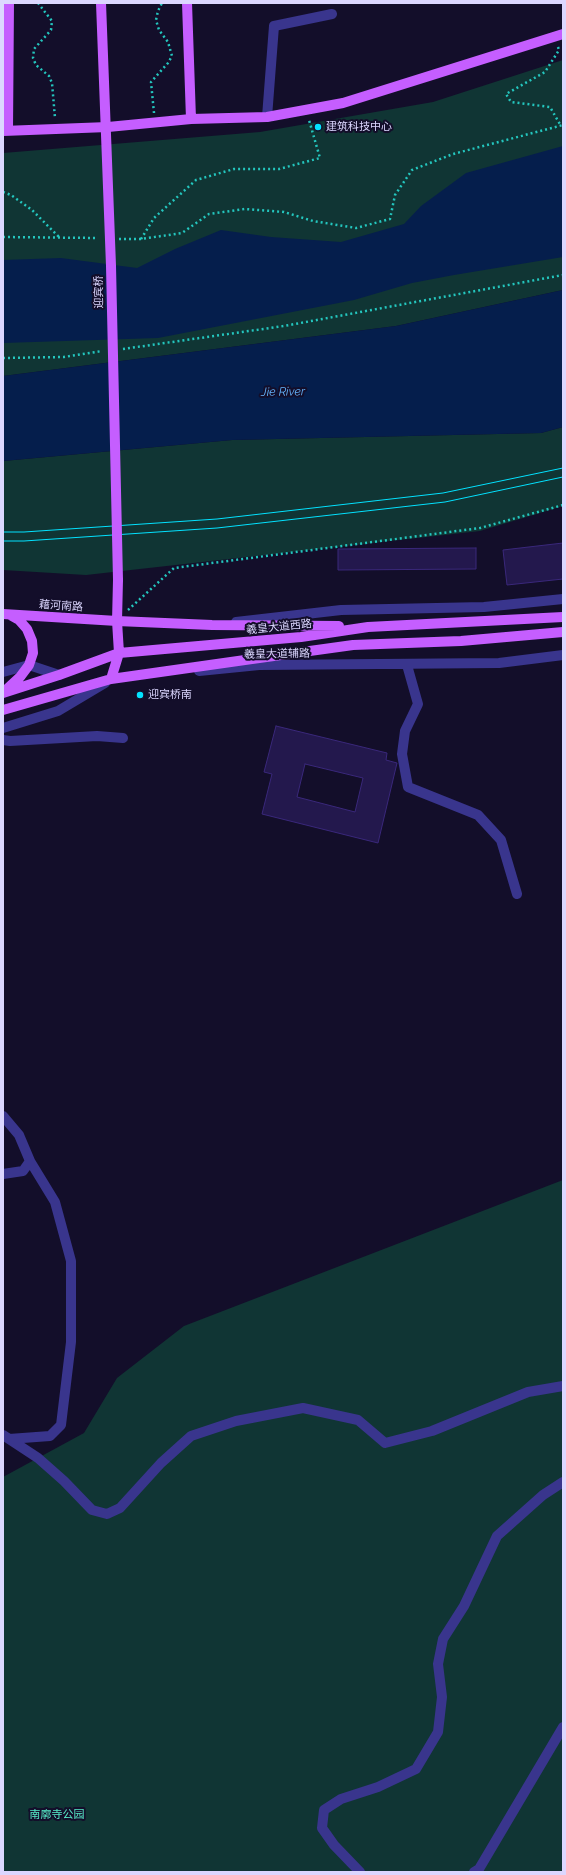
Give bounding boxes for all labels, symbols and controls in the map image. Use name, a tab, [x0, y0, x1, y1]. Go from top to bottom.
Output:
place label: 建筑科技中心	[326, 120, 392, 134]
marker: 建筑科技中心	[313, 122, 323, 132]
street label: 迎宾桥	[92, 275, 106, 309]
water label: Jie River	[261, 384, 305, 400]
street label: 藉河南路	[39, 598, 83, 614]
street label: 羲皇大道西路	[245, 617, 313, 637]
street label: 羲皇大道辅路	[244, 647, 310, 661]
place label: 迎宾桥南	[148, 688, 192, 702]
marker: 迎宾桥南	[135, 690, 145, 700]
park label: 南廓寺公园	[30, 1808, 84, 1822]

